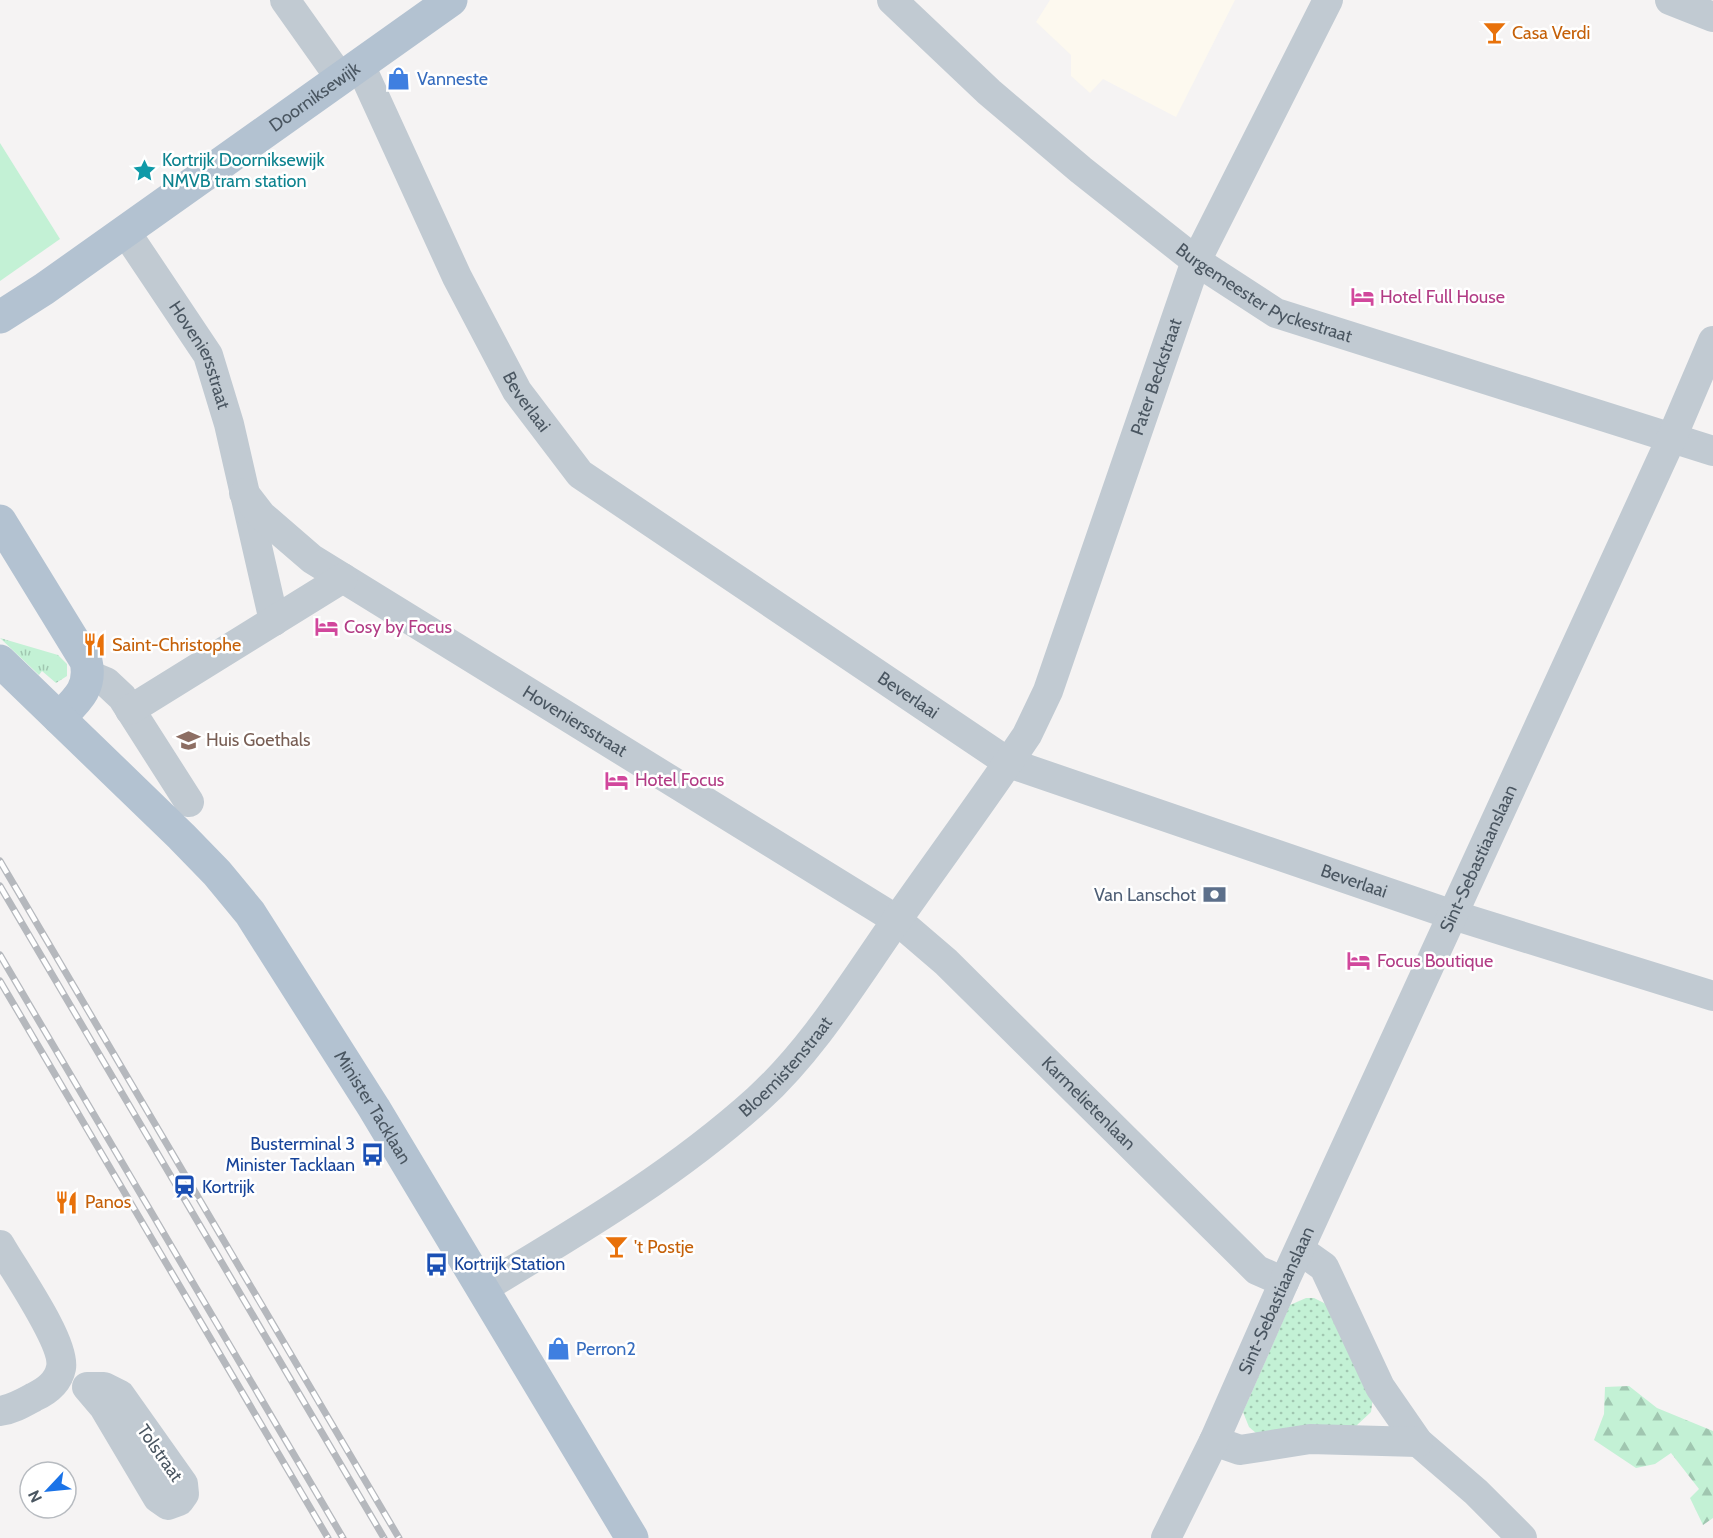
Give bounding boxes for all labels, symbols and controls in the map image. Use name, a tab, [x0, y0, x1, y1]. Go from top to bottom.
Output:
bar icon: Casa Verdi	[1481, 20, 1507, 46]
place label: Casa Verdi	[1512, 22, 1590, 44]
street label: Doorniksewijk	[265, 57, 365, 137]
shop icon: Vanneste	[386, 66, 412, 92]
place label: Vanneste	[417, 68, 488, 90]
place label: Kortrijk Doorniksewijk NMVB tram station	[162, 149, 325, 192]
place icon: Kortrijk Doorniksewijk NMVB tram station	[131, 157, 157, 183]
street label: Burgemeester Pyckestraat	[1172, 238, 1355, 347]
hotel icon: Hotel Full House	[1349, 284, 1375, 310]
place label: Hotel Full House	[1380, 286, 1505, 308]
street label: Hoveniersstraat	[164, 297, 235, 412]
street label: Pater Beckstraat	[1126, 315, 1186, 438]
street label: Beverlaai	[498, 368, 555, 436]
hotel icon: Cosy by Focus	[313, 614, 339, 640]
place label: Cosy by Focus	[344, 616, 452, 638]
restaurant icon: Saint-Christophe	[81, 632, 107, 658]
place label: Saint-Christophe	[112, 634, 241, 656]
street label: Beverlaai	[874, 667, 943, 724]
street label: Hoveniersstraat	[519, 681, 631, 762]
school or university icon: Huis Goethals	[175, 727, 201, 753]
place label: Huis Goethals	[206, 729, 311, 751]
hotel icon: Hotel Focus	[604, 767, 630, 793]
place label: Hotel Focus	[635, 769, 724, 791]
street label: Sint-Sebastiaanslaan	[1435, 781, 1522, 936]
street label: Beverlaai	[1318, 860, 1390, 903]
bank icon: Van Lanschot	[1201, 882, 1227, 908]
place label: Van Lanschot	[1094, 884, 1196, 906]
hotel icon: Focus Boutique	[1346, 948, 1372, 974]
place label: Focus Boutique	[1377, 950, 1493, 972]
street label: Bloemistenstraat	[734, 1012, 837, 1122]
street label: Minister Tacklaan	[329, 1046, 416, 1168]
street label: Karmelietenlaan	[1037, 1052, 1140, 1155]
place label: Busterminal 3 Minister Tacklaan	[226, 1133, 355, 1176]
bus stop icon: Busterminal 3 Minister Tacklaan	[360, 1141, 386, 1167]
station icon: Kortrijk	[171, 1174, 197, 1200]
place label: Kortrijk	[202, 1176, 256, 1198]
restaurant icon: Panos	[54, 1189, 80, 1215]
place label: Panos	[85, 1191, 131, 1213]
street label: Sint-Sebastiaanslaan	[1234, 1223, 1319, 1378]
bar icon: 't Postje	[603, 1234, 629, 1260]
place label: 't Postje	[634, 1236, 694, 1258]
bus stop icon: Kortrijk Station	[423, 1251, 449, 1277]
place label: Kortrijk Station	[454, 1253, 565, 1275]
shop icon: Perron2	[545, 1336, 571, 1362]
place label: Perron2	[576, 1338, 636, 1360]
street label: Tolstraat	[132, 1420, 188, 1486]
north arrow	[18, 1460, 78, 1520]
text: N	[24, 1487, 46, 1506]

